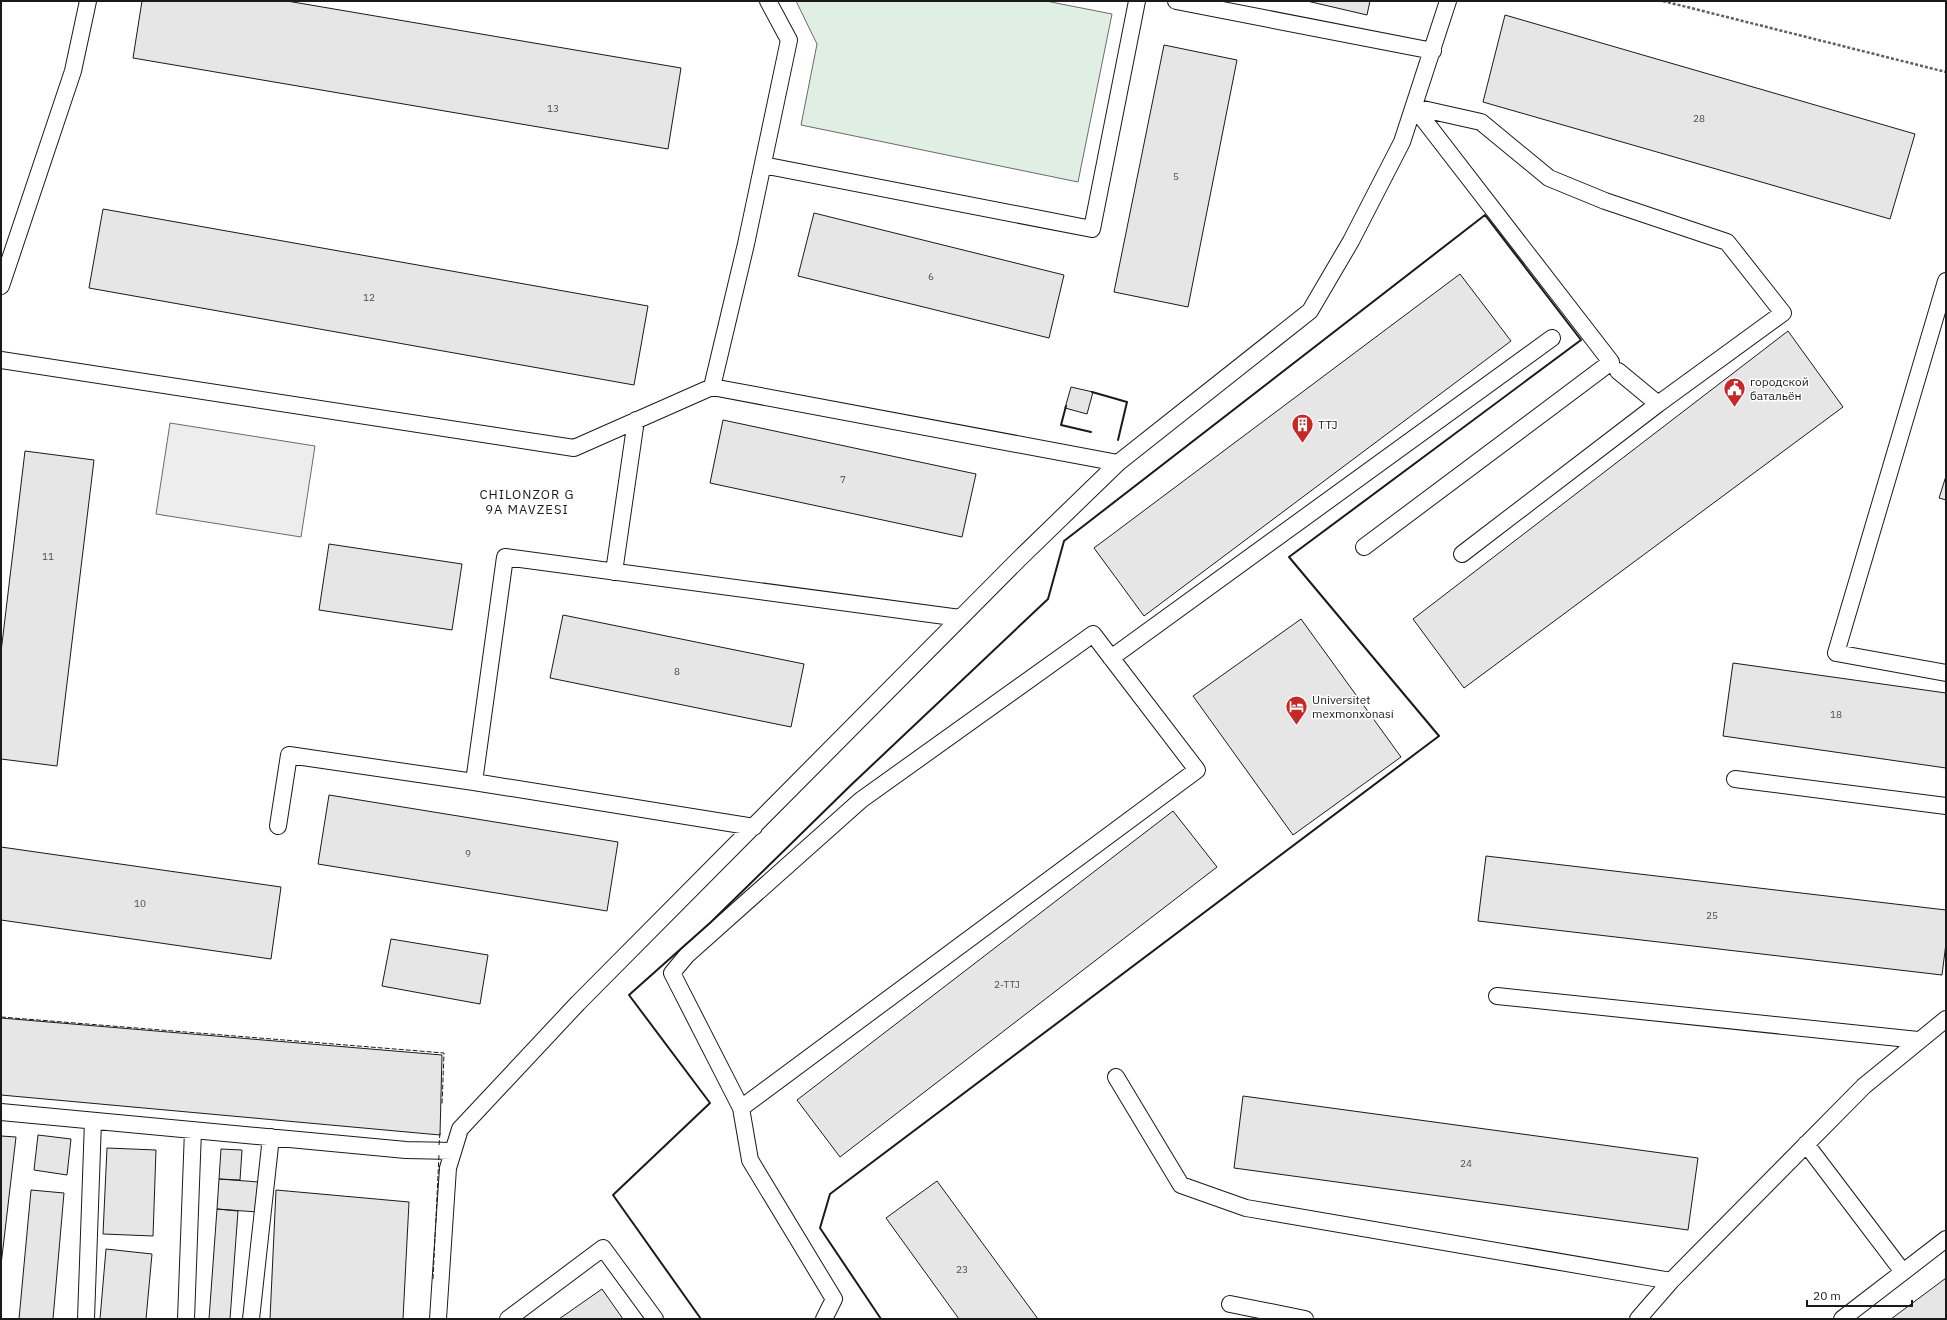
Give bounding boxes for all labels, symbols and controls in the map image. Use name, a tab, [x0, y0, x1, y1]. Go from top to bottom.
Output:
house number: 13	[547, 102, 559, 115]
house number: 28	[1693, 112, 1705, 125]
house number: 5	[1173, 170, 1179, 183]
house number: 6	[928, 270, 934, 283]
house number: 12	[363, 291, 375, 304]
place label: городской батальён	[1750, 374, 1809, 403]
public building icon: городской батальён	[1722, 375, 1748, 408]
building icon: TTJ	[1290, 411, 1316, 444]
place label: TTJ	[1318, 417, 1338, 432]
house number: 7	[840, 473, 846, 486]
district label: CHILONZOR G 9A MAVZESI	[480, 486, 574, 518]
house number: 11	[42, 550, 54, 563]
house number: 8	[674, 665, 680, 678]
place label: Universitet mexmonxonasi	[1312, 692, 1394, 721]
hotel icon: Universitet mexmonxonasi	[1284, 693, 1310, 726]
house number: 18	[1830, 708, 1842, 721]
house number: 9	[465, 847, 471, 860]
house number: 10	[134, 897, 146, 910]
house number: 25	[1706, 909, 1718, 922]
house number: 2-TTJ	[994, 978, 1020, 991]
house number: 24	[1460, 1157, 1472, 1170]
house number: 23	[956, 1263, 968, 1276]
scale bar	[1807, 1282, 1912, 1308]
text: 20 m	[1813, 1288, 1841, 1303]

